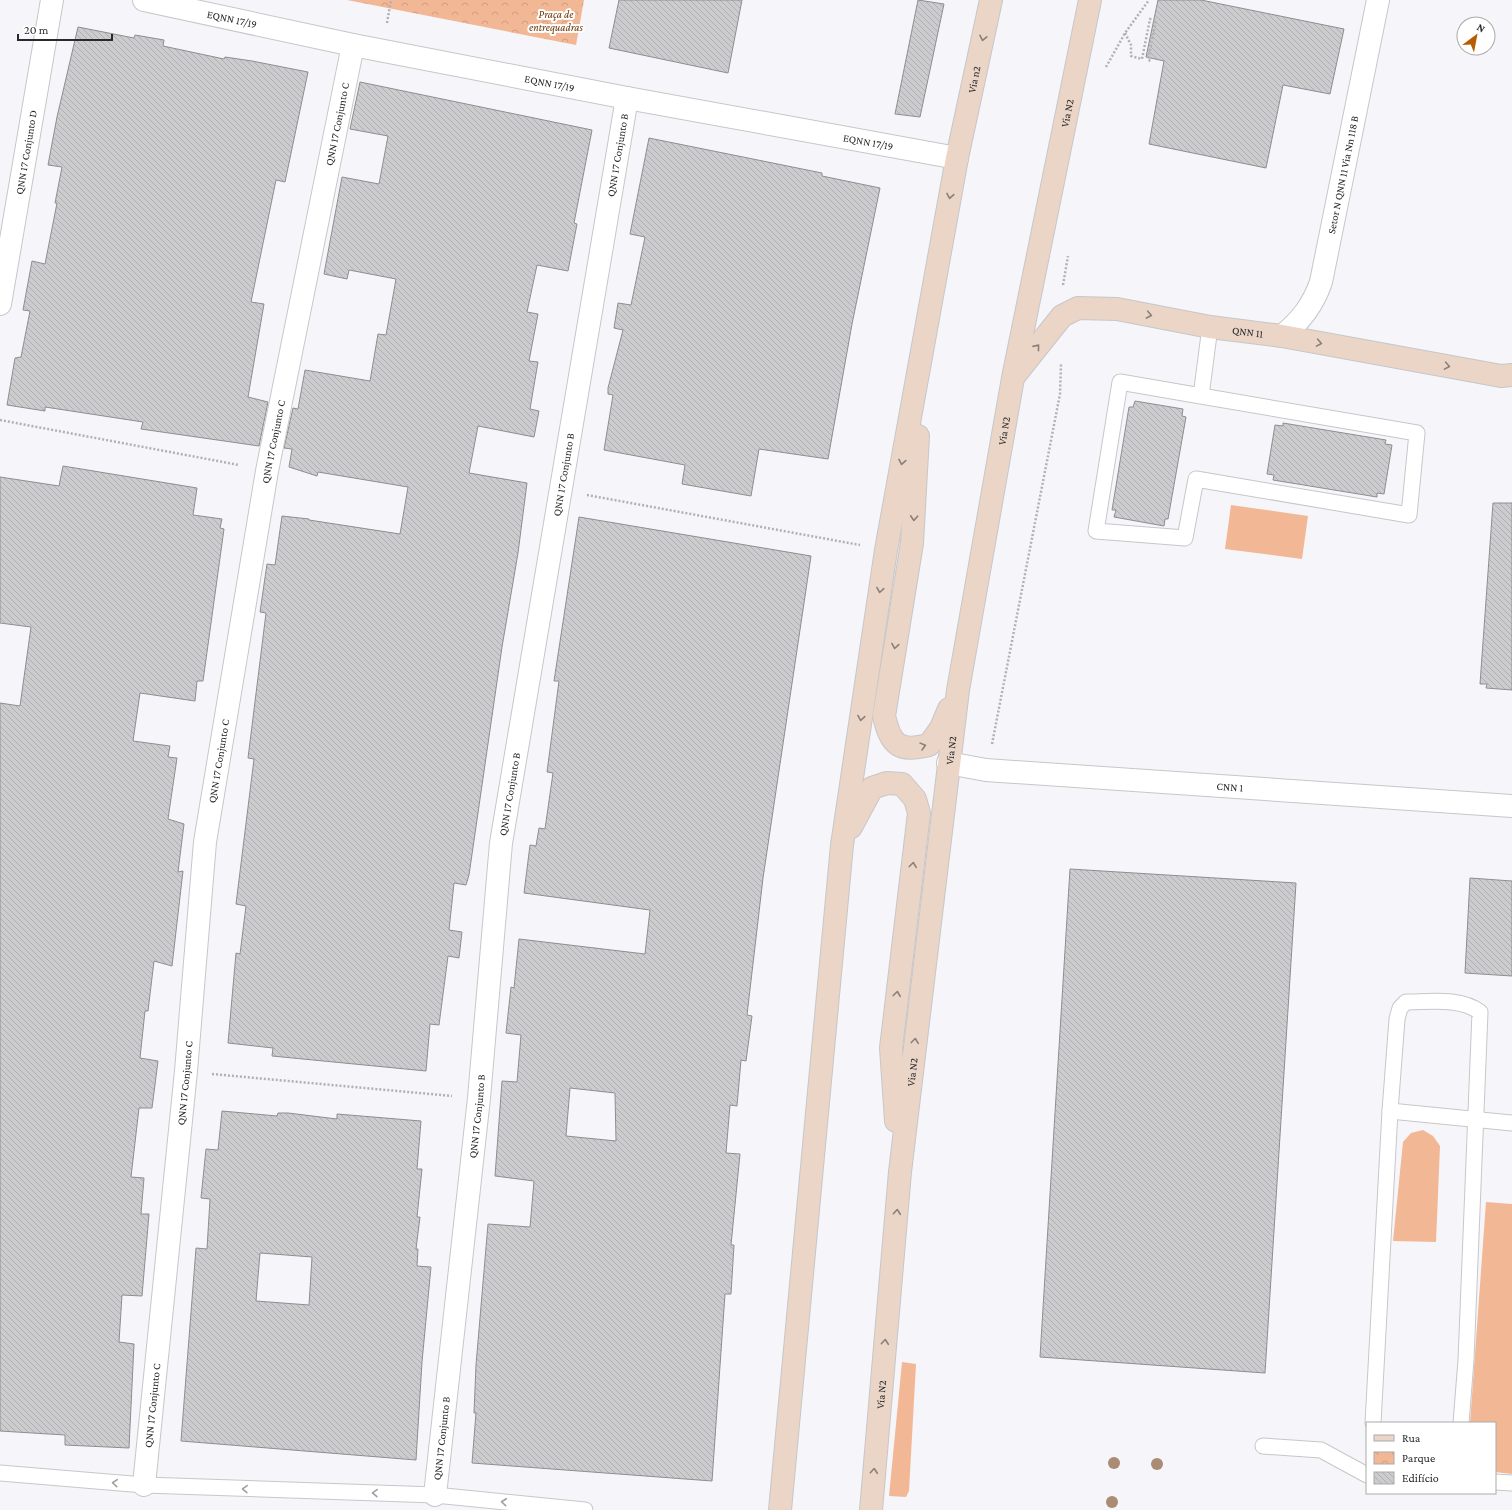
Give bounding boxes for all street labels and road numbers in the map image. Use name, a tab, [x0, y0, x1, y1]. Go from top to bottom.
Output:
street label: EQNN 17/19	[206, 8, 258, 30]
street label: Via n2	[965, 65, 983, 94]
street label: EQNN 17/19	[523, 72, 576, 94]
street label: QNN 17 Conjunto C	[323, 81, 351, 167]
street label: Via N2	[1058, 98, 1076, 128]
street label: QNN 17 Conjunto D	[13, 109, 39, 195]
street label: QNN 17 Conjunto B	[604, 113, 630, 198]
street label: Setor N QNN 11 Via Nn 118 B	[1325, 115, 1360, 235]
street label: EQNN 17/19	[842, 131, 894, 152]
street label: QNN 11	[1231, 324, 1264, 340]
street label: QNN 17 Conjunto C	[259, 398, 287, 484]
street label: Via N2	[995, 416, 1012, 446]
street label: QNN 17 Conjunto B	[550, 432, 576, 517]
street label: QNN 17 Conjunto C	[206, 718, 232, 804]
street label: Via N2	[943, 735, 958, 765]
street label: QNN 17 Conjunto B	[496, 752, 522, 837]
street label: CNN 1	[1216, 780, 1244, 794]
street label: QNN 17 Conjunto C	[175, 1040, 195, 1126]
street label: Via N2	[904, 1057, 920, 1087]
street label: QNN 17 Conjunto B	[466, 1074, 487, 1159]
street label: QNN 17 Conjunto C	[142, 1362, 162, 1448]
street label: Via N2	[874, 1380, 888, 1409]
street label: QNN 17 Conjunto B	[431, 1396, 452, 1481]

